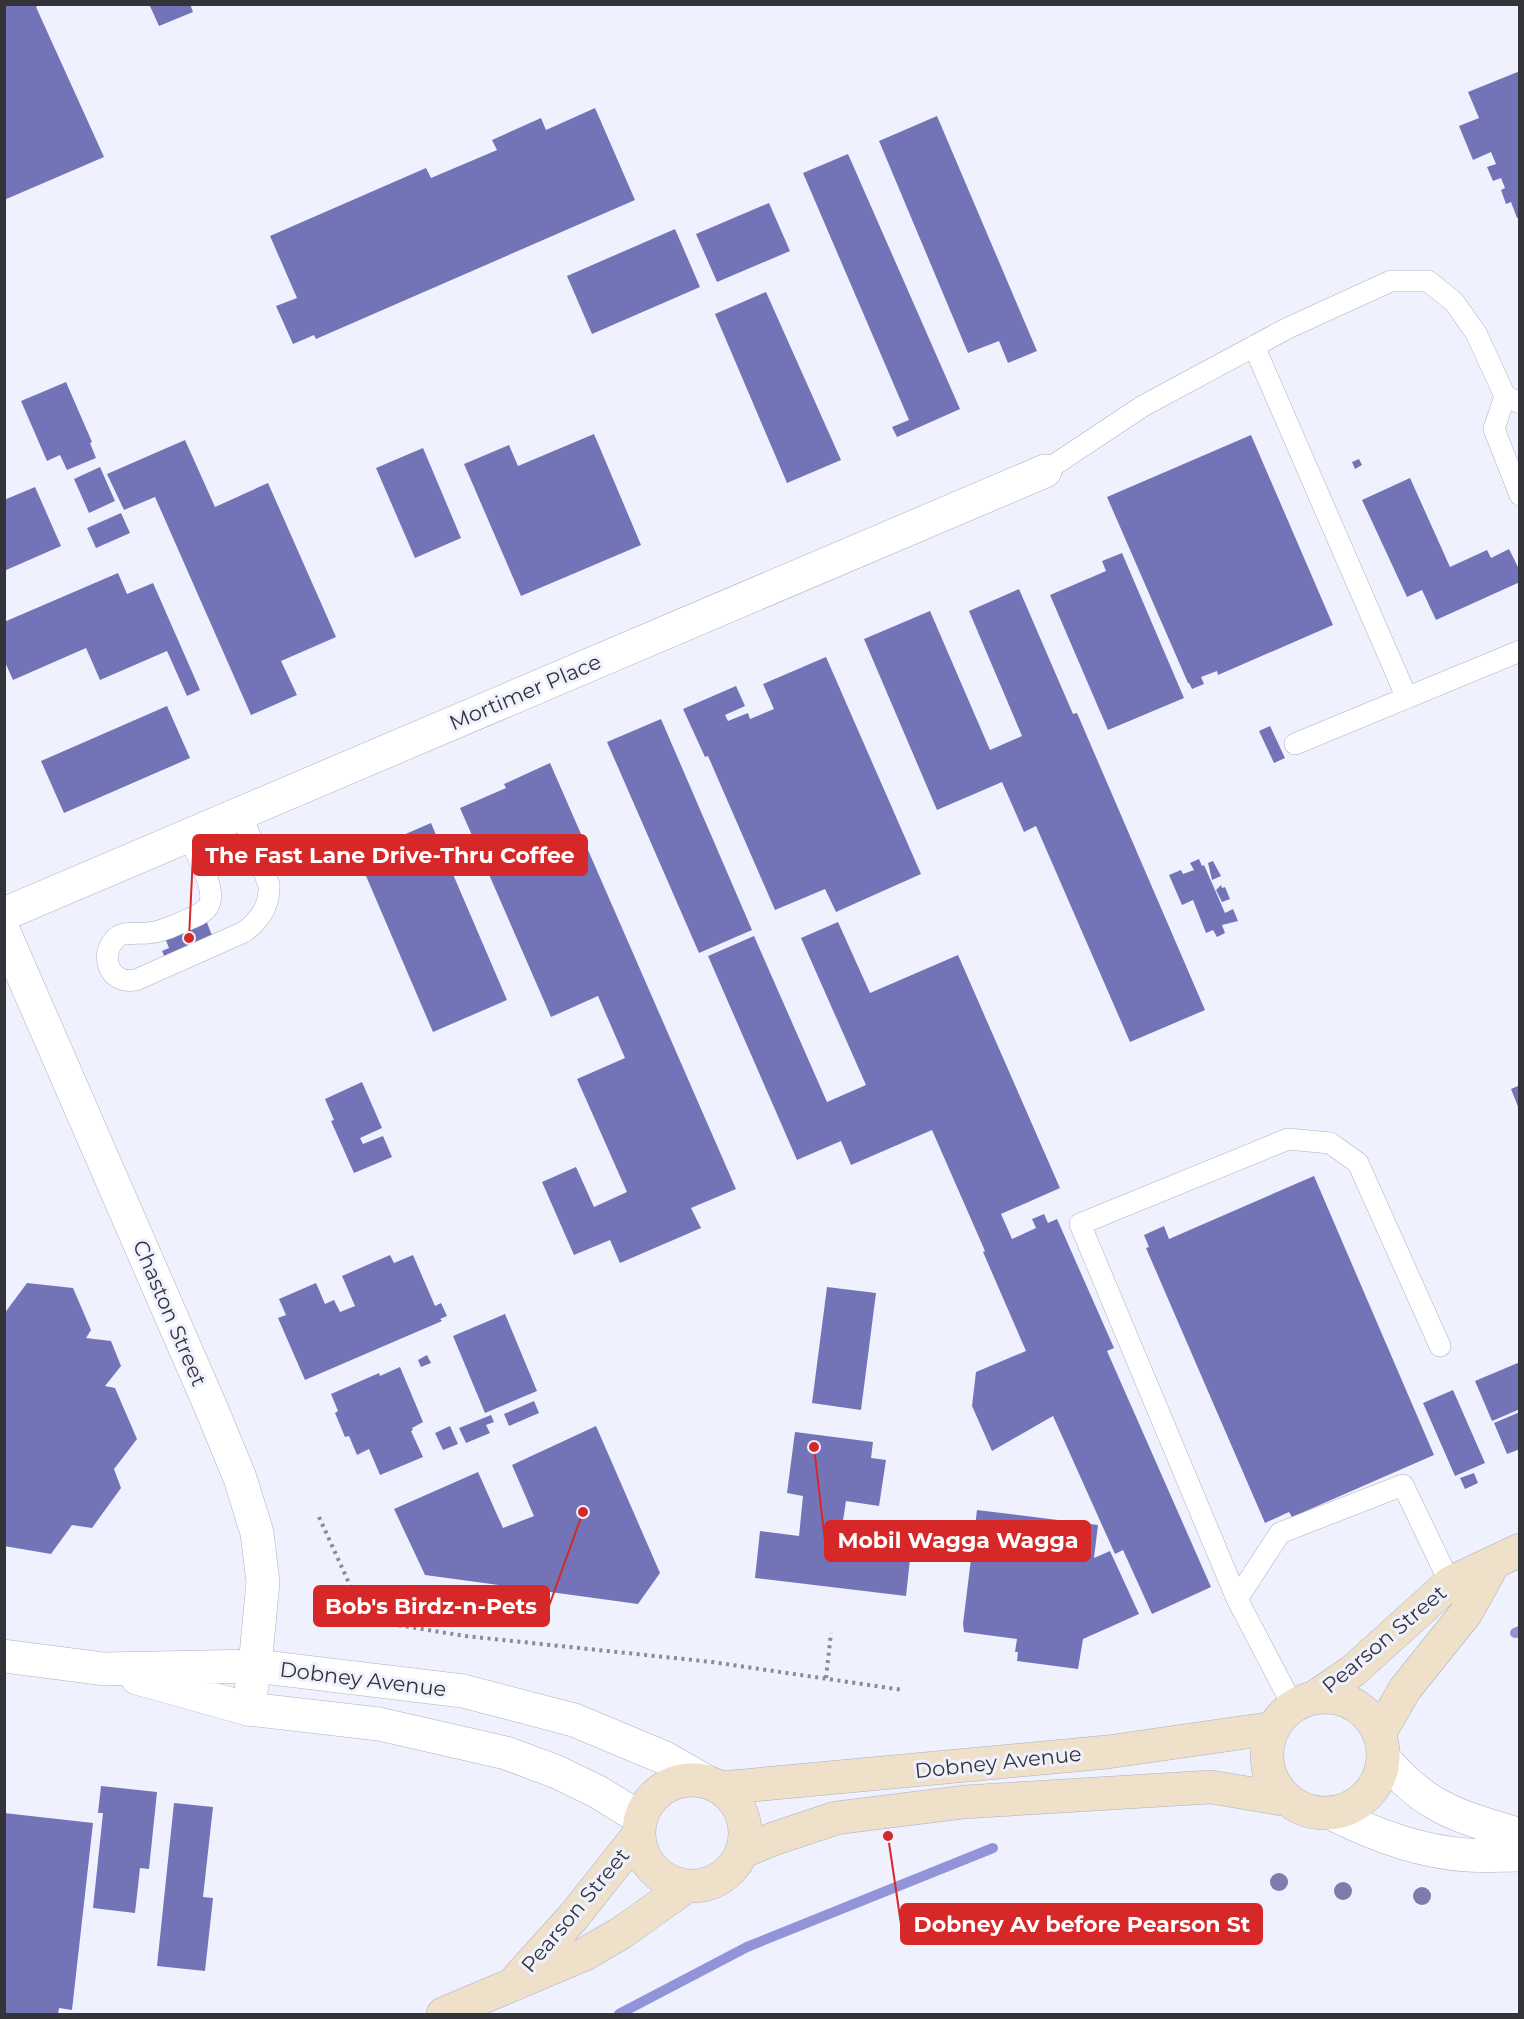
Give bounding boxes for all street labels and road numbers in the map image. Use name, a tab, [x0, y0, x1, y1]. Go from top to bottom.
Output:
street label: Mortimer Place	[445, 649, 605, 735]
street label: Chaston Street	[128, 1236, 212, 1390]
street label: Pearson Street	[1317, 1580, 1451, 1698]
street label: Dobney Avenue	[278, 1656, 448, 1702]
street label: Dobney Avenue	[913, 1741, 1083, 1783]
street label: Pearson Street	[516, 1843, 634, 1977]

